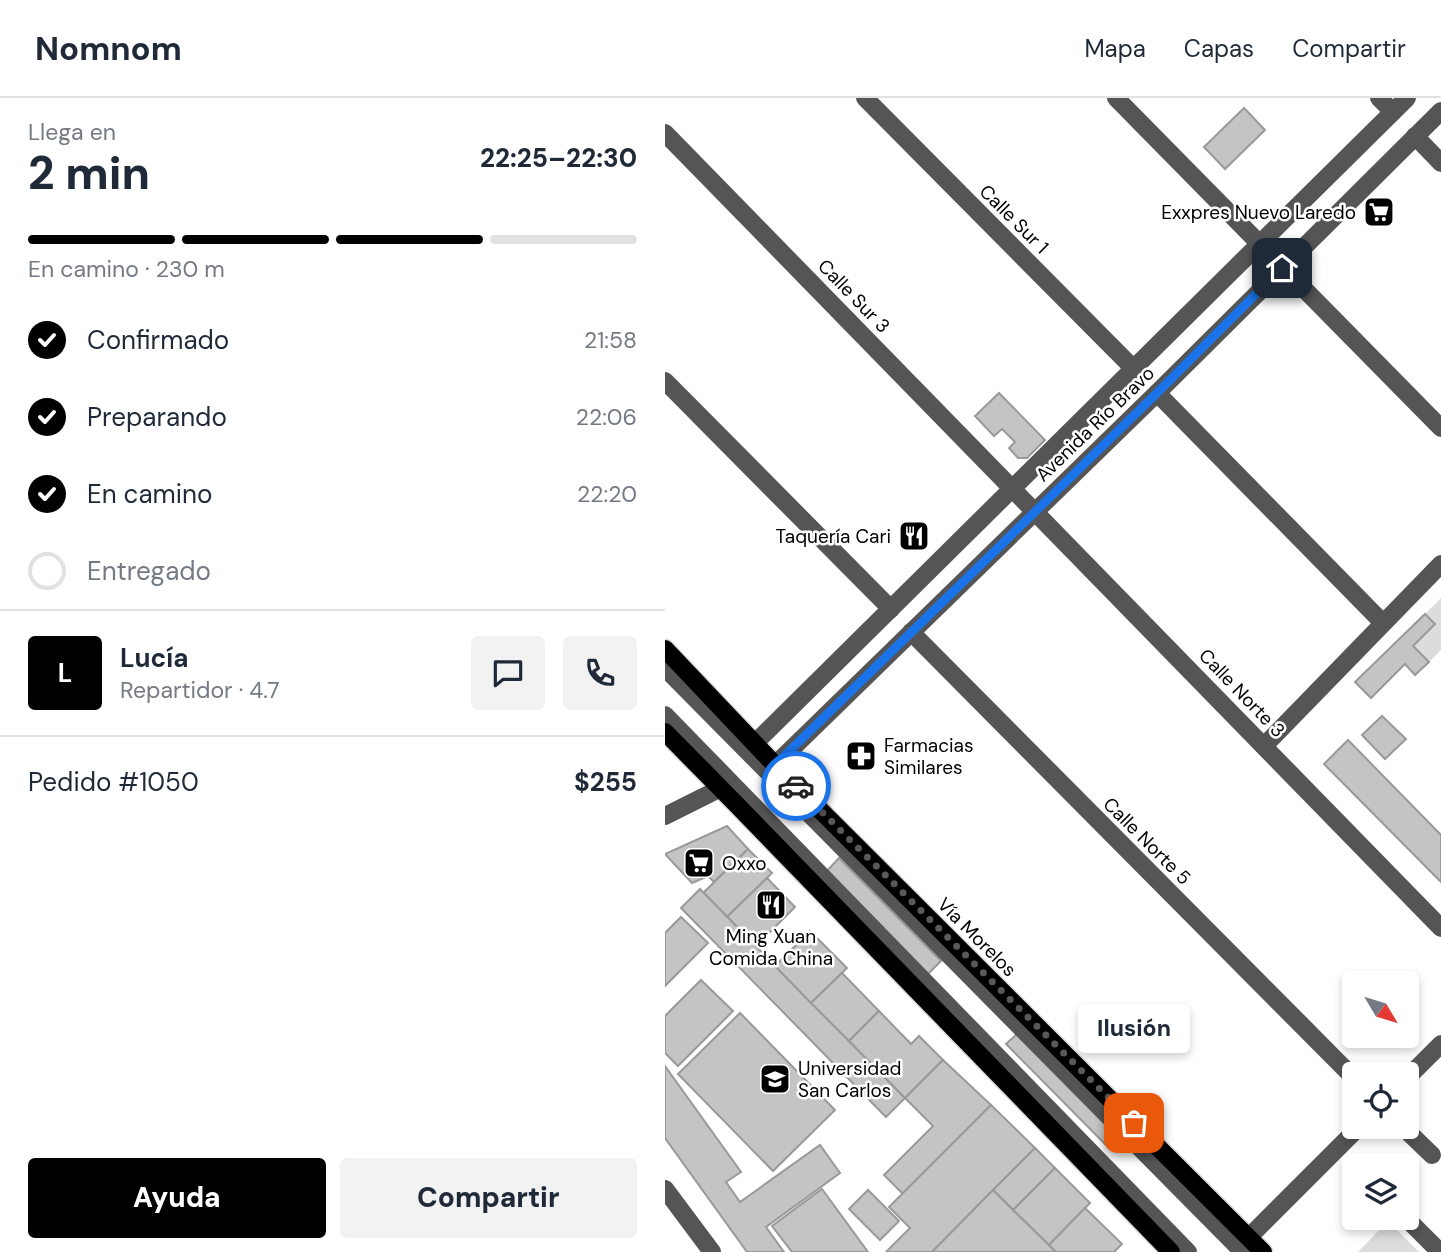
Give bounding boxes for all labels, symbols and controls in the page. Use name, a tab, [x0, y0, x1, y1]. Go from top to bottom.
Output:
text: Nomnom	[35, 27, 182, 70]
text: Mapa	[1084, 33, 1146, 64]
text: Capas	[1184, 33, 1254, 64]
text: Compartir	[1292, 33, 1406, 64]
text: Llega en	[28, 117, 116, 147]
text: 22:25–22:30	[480, 141, 637, 175]
text: 2 min	[28, 143, 150, 203]
street label: Calle Sur 1	[974, 179, 1054, 259]
supermarket icon: Exxpres Nuevo Laredo	[1362, 195, 1396, 229]
place label: Exxpres Nuevo Laredo	[1161, 200, 1356, 225]
pin	[1252, 238, 1312, 298]
icon: home	[1263, 249, 1301, 287]
text: En camino · 230 m	[28, 254, 225, 284]
street label: Calle Sur 3	[813, 254, 895, 338]
icon: check	[28, 321, 66, 359]
text: Confirmado	[87, 323, 229, 357]
text: 21:58	[584, 325, 637, 355]
street label: Avenida Río Bravo	[1030, 361, 1160, 487]
icon: check	[28, 398, 66, 436]
text: Preparando	[87, 400, 227, 434]
text: 22:06	[576, 402, 637, 432]
icon: check	[28, 475, 66, 513]
text: En camino	[87, 477, 212, 511]
text: 22:20	[577, 479, 637, 509]
restaurant icon: Taquería Cari	[897, 519, 931, 553]
place label: Taquería Cari	[776, 524, 891, 549]
text: Entregado	[87, 554, 211, 588]
button: chat	[471, 636, 545, 710]
button: phone	[563, 636, 637, 710]
text: Lucía	[120, 641, 188, 675]
street label: Calle Norte 3	[1193, 643, 1291, 743]
text: L	[58, 656, 72, 690]
text: Repartidor · 4.7	[120, 675, 279, 705]
place label: Farmacias Similares	[884, 733, 973, 780]
pharmacy icon: Farmacias Similares	[844, 739, 878, 773]
courier	[761, 751, 831, 821]
text: Pedido #1050	[28, 765, 199, 799]
text: $255	[574, 765, 637, 799]
icon: car	[777, 767, 815, 805]
street label: Calle Norte 5	[1098, 792, 1196, 890]
supermarket icon: Oxxo	[682, 846, 716, 880]
place label: Oxxo	[722, 851, 766, 876]
restaurant icon: Ming Xuan Comida China	[754, 888, 788, 922]
street label: Vía Morelos	[932, 892, 1022, 982]
place label: Ming Xuan Comida China	[709, 924, 833, 971]
north arrow	[1342, 971, 1419, 1048]
map controls	[1342, 971, 1419, 1230]
callout: Ilusión	[1078, 1004, 1190, 1053]
text: Ilusión	[1097, 1013, 1171, 1043]
place label: Universidad San Carlos	[798, 1056, 902, 1103]
school or university icon: Universidad San Carlos	[758, 1062, 792, 1096]
button: locate	[1342, 1062, 1419, 1139]
pin	[1104, 1093, 1164, 1153]
icon: bag	[1115, 1104, 1153, 1142]
button: layers	[1342, 1153, 1419, 1230]
button: Ayuda	[28, 1158, 326, 1238]
button: Compartir	[340, 1158, 637, 1238]

